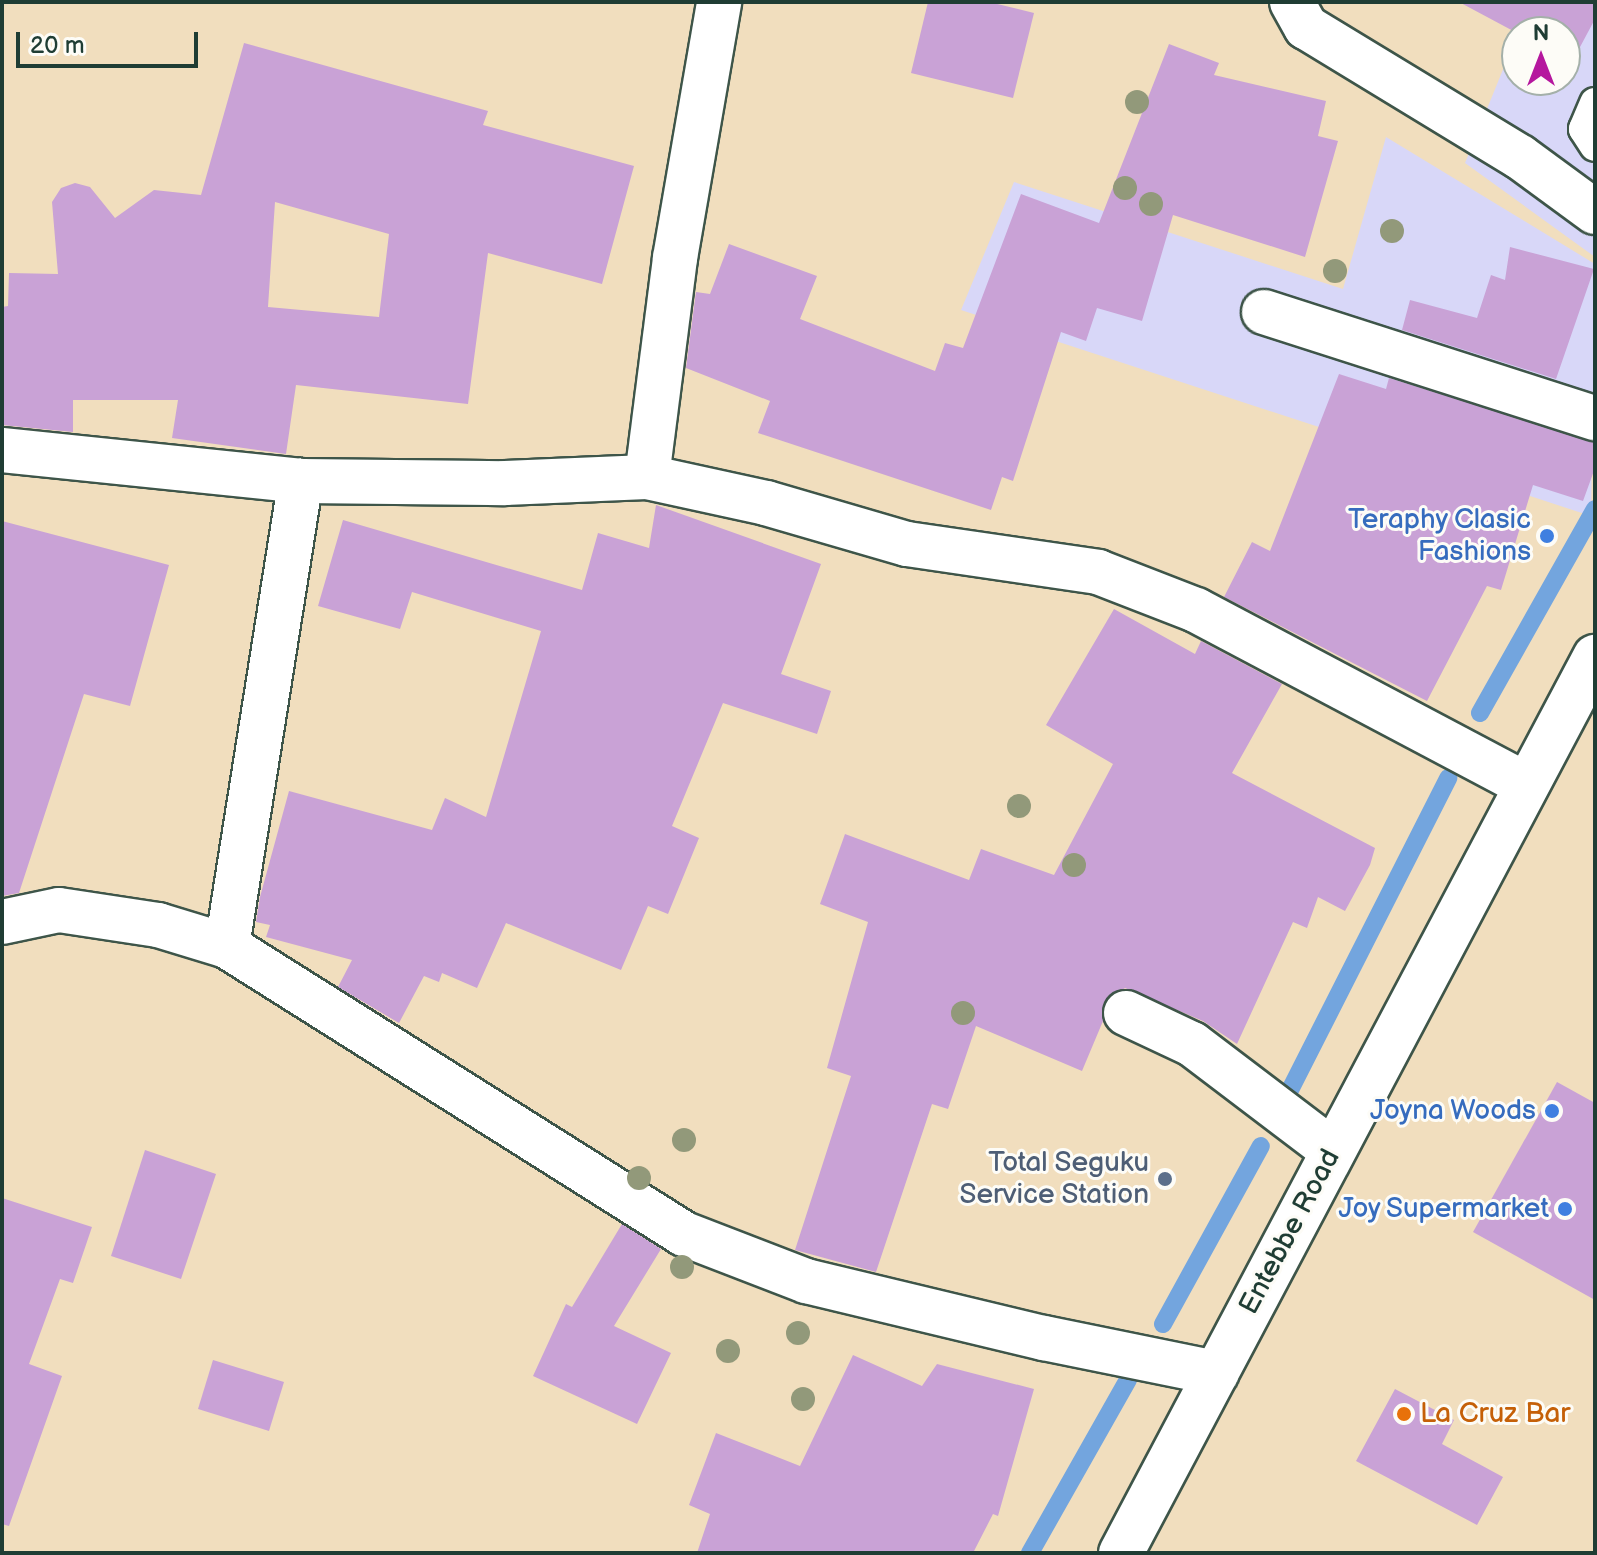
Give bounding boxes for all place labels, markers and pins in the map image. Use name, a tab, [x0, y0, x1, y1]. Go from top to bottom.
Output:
place label: Teraphy Clasic Fashions	[1346, 503, 1531, 569]
marker: Teraphy Clasic Fashions	[1538, 527, 1556, 545]
place label: Joyna Woods	[1369, 1094, 1536, 1128]
marker: Joyna Woods	[1543, 1102, 1561, 1120]
place label: Total Seguku Service Station	[959, 1146, 1149, 1212]
marker: Total Seguku Service Station	[1156, 1170, 1174, 1188]
place label: Joy Supermarket	[1336, 1192, 1549, 1226]
marker: Joy Supermarket	[1556, 1200, 1574, 1218]
place label: La Cruz Bar	[1420, 1397, 1570, 1431]
marker: La Cruz Bar	[1395, 1405, 1413, 1423]

